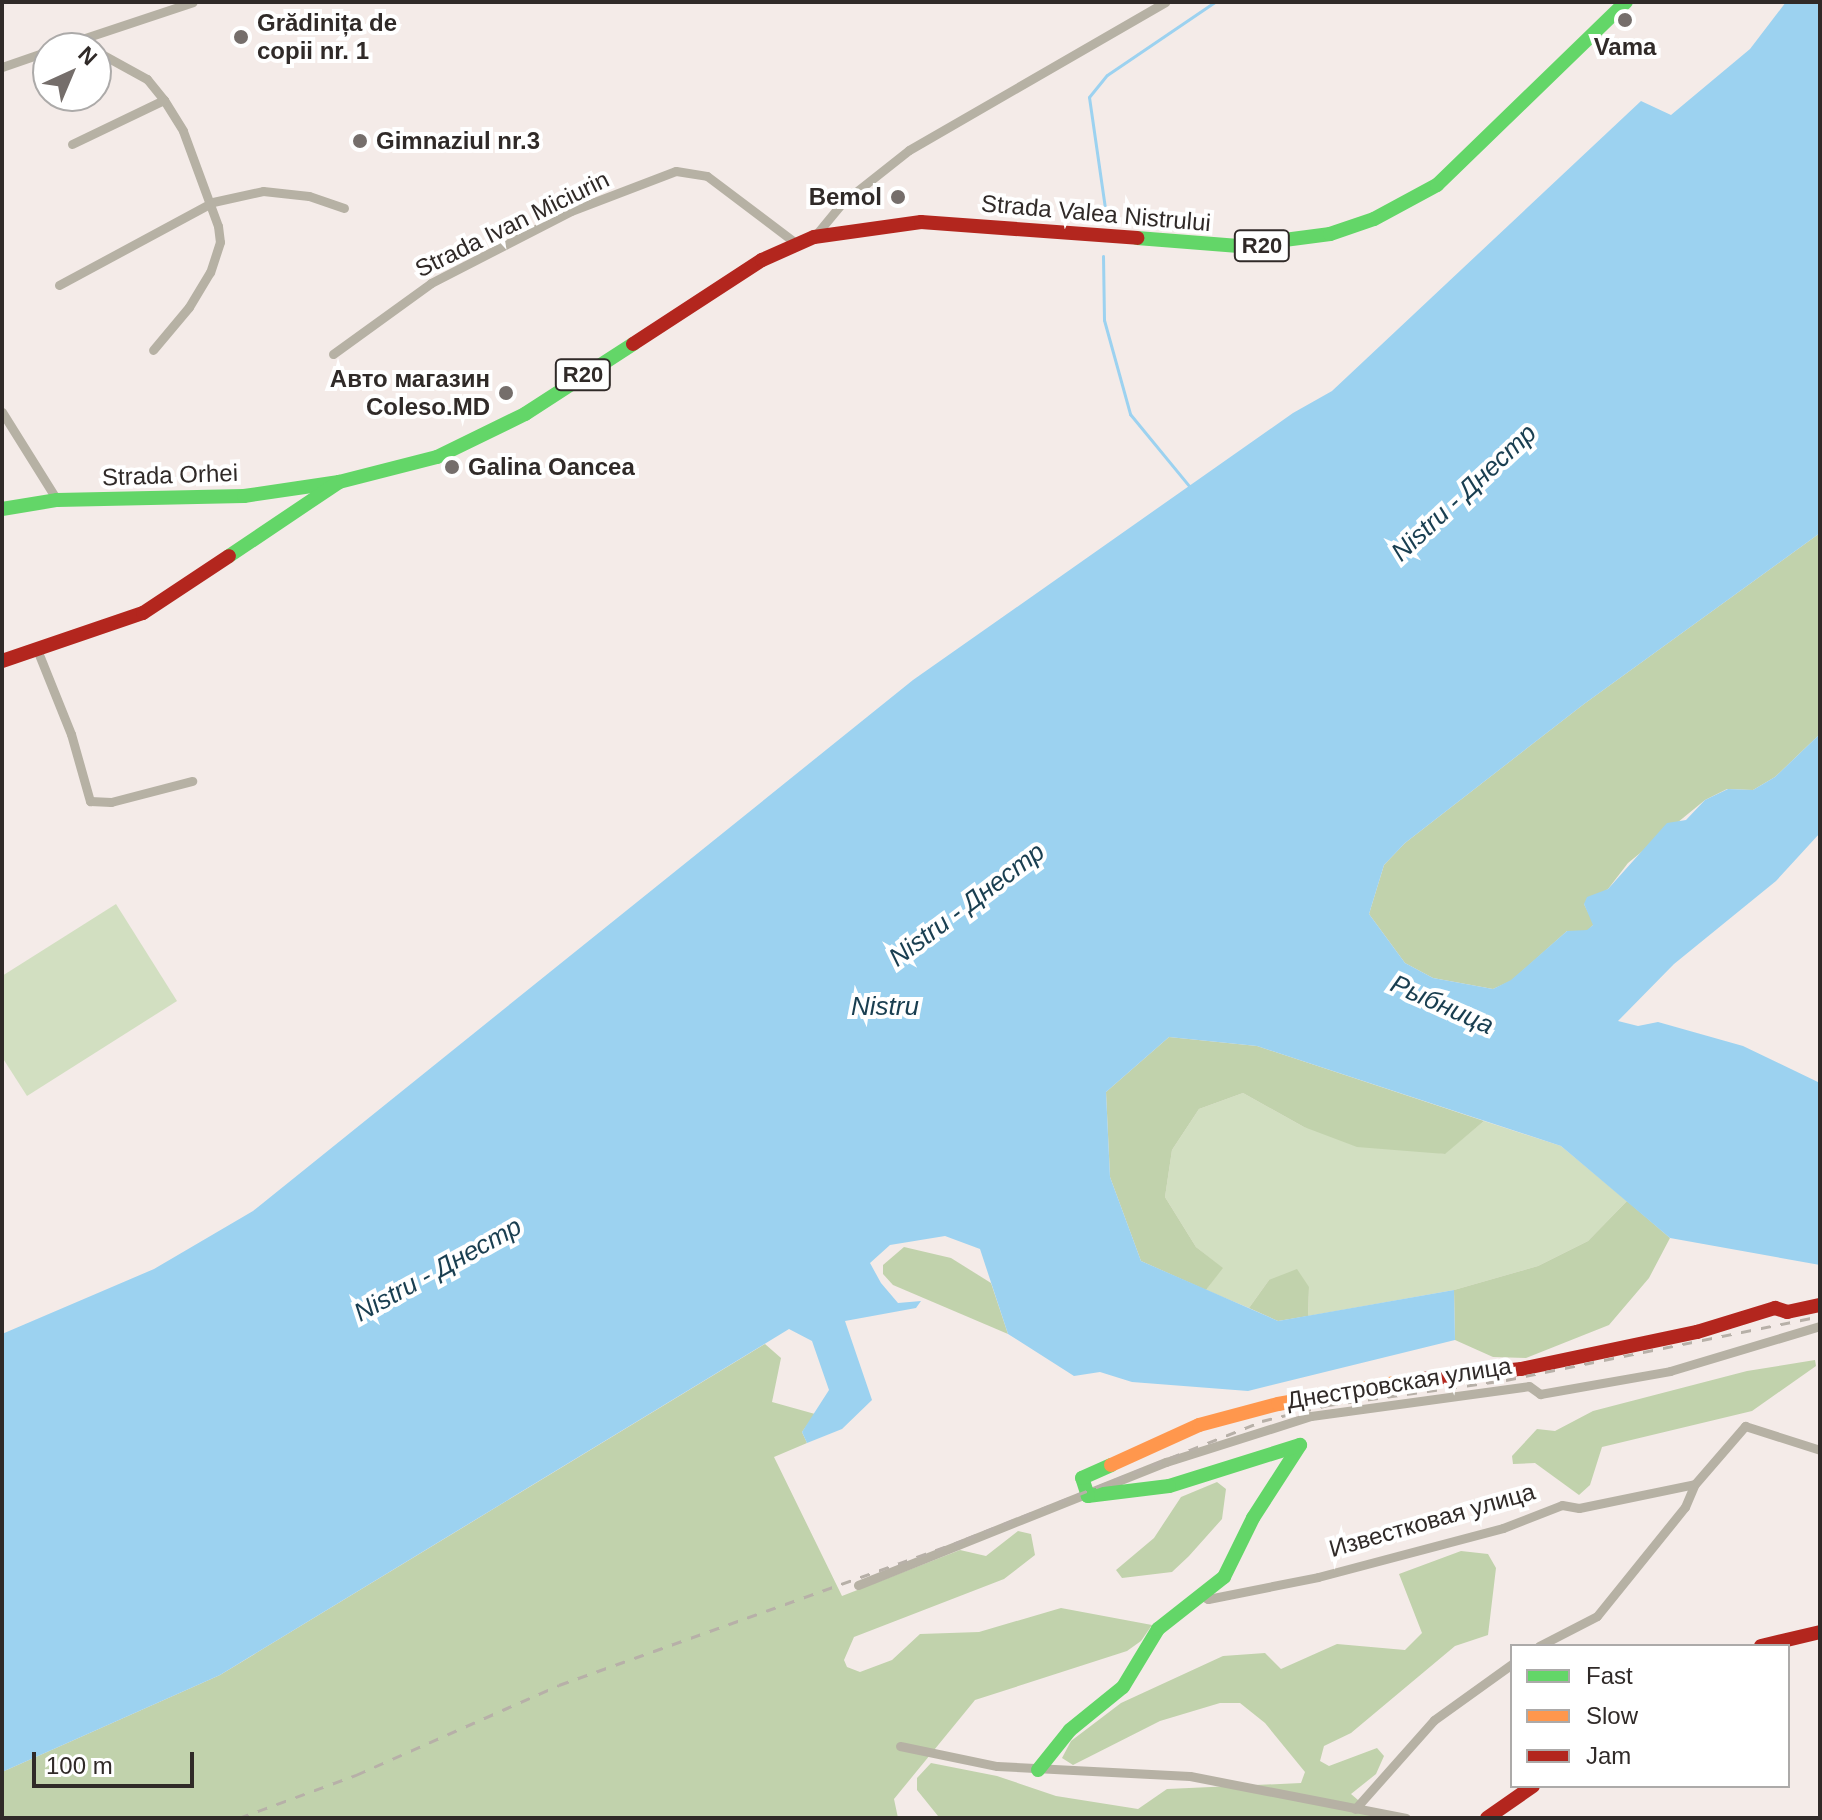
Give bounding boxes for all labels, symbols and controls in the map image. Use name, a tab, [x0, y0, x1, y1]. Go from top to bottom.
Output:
place label: Grădinița de copii nr. 1	[257, 9, 397, 65]
marker: Vama	[1616, 11, 1634, 29]
marker: Grădinița de copii nr. 1	[232, 28, 250, 46]
north arrow	[32, 32, 112, 112]
place label: Vama	[1594, 33, 1656, 61]
text: N	[73, 41, 102, 70]
place label: Gimnaziul nr.3	[376, 127, 540, 155]
marker: Gimnaziul nr.3	[351, 132, 369, 150]
street label: Strada Ivan Miciurin	[410, 165, 614, 283]
place label: Bemol	[809, 183, 882, 211]
marker: Bemol	[889, 188, 907, 206]
street label: Strada Valea Nistrului	[980, 189, 1212, 237]
road number: R20	[1232, 228, 1292, 264]
road number: R20	[553, 357, 613, 393]
place label: Авто магазин Coleso.MD	[330, 365, 490, 421]
marker: Авто магазин Coleso.MD	[497, 384, 515, 402]
water label: Nistru - Днестр	[1385, 418, 1543, 568]
place label: Galina Oancea	[468, 453, 635, 481]
street label: Strada Orhei	[102, 458, 238, 492]
marker: Galina Oancea	[443, 458, 461, 476]
water label: Nistru - Днестр	[883, 836, 1051, 974]
water label: Рыбница	[1386, 968, 1498, 1042]
water label: Nistru	[851, 991, 919, 1023]
water label: Nistru - Днестр	[349, 1211, 527, 1329]
street label: Днестровская улица	[1285, 1351, 1513, 1415]
street label: Известковая улица	[1326, 1477, 1538, 1563]
legend	[1510, 1644, 1790, 1788]
text: Fast	[1586, 1662, 1633, 1689]
text: Slow	[1586, 1702, 1638, 1729]
scale bar	[36, 1736, 198, 1786]
text: Jam	[1586, 1742, 1631, 1769]
text: 100 m	[46, 1752, 113, 1779]

